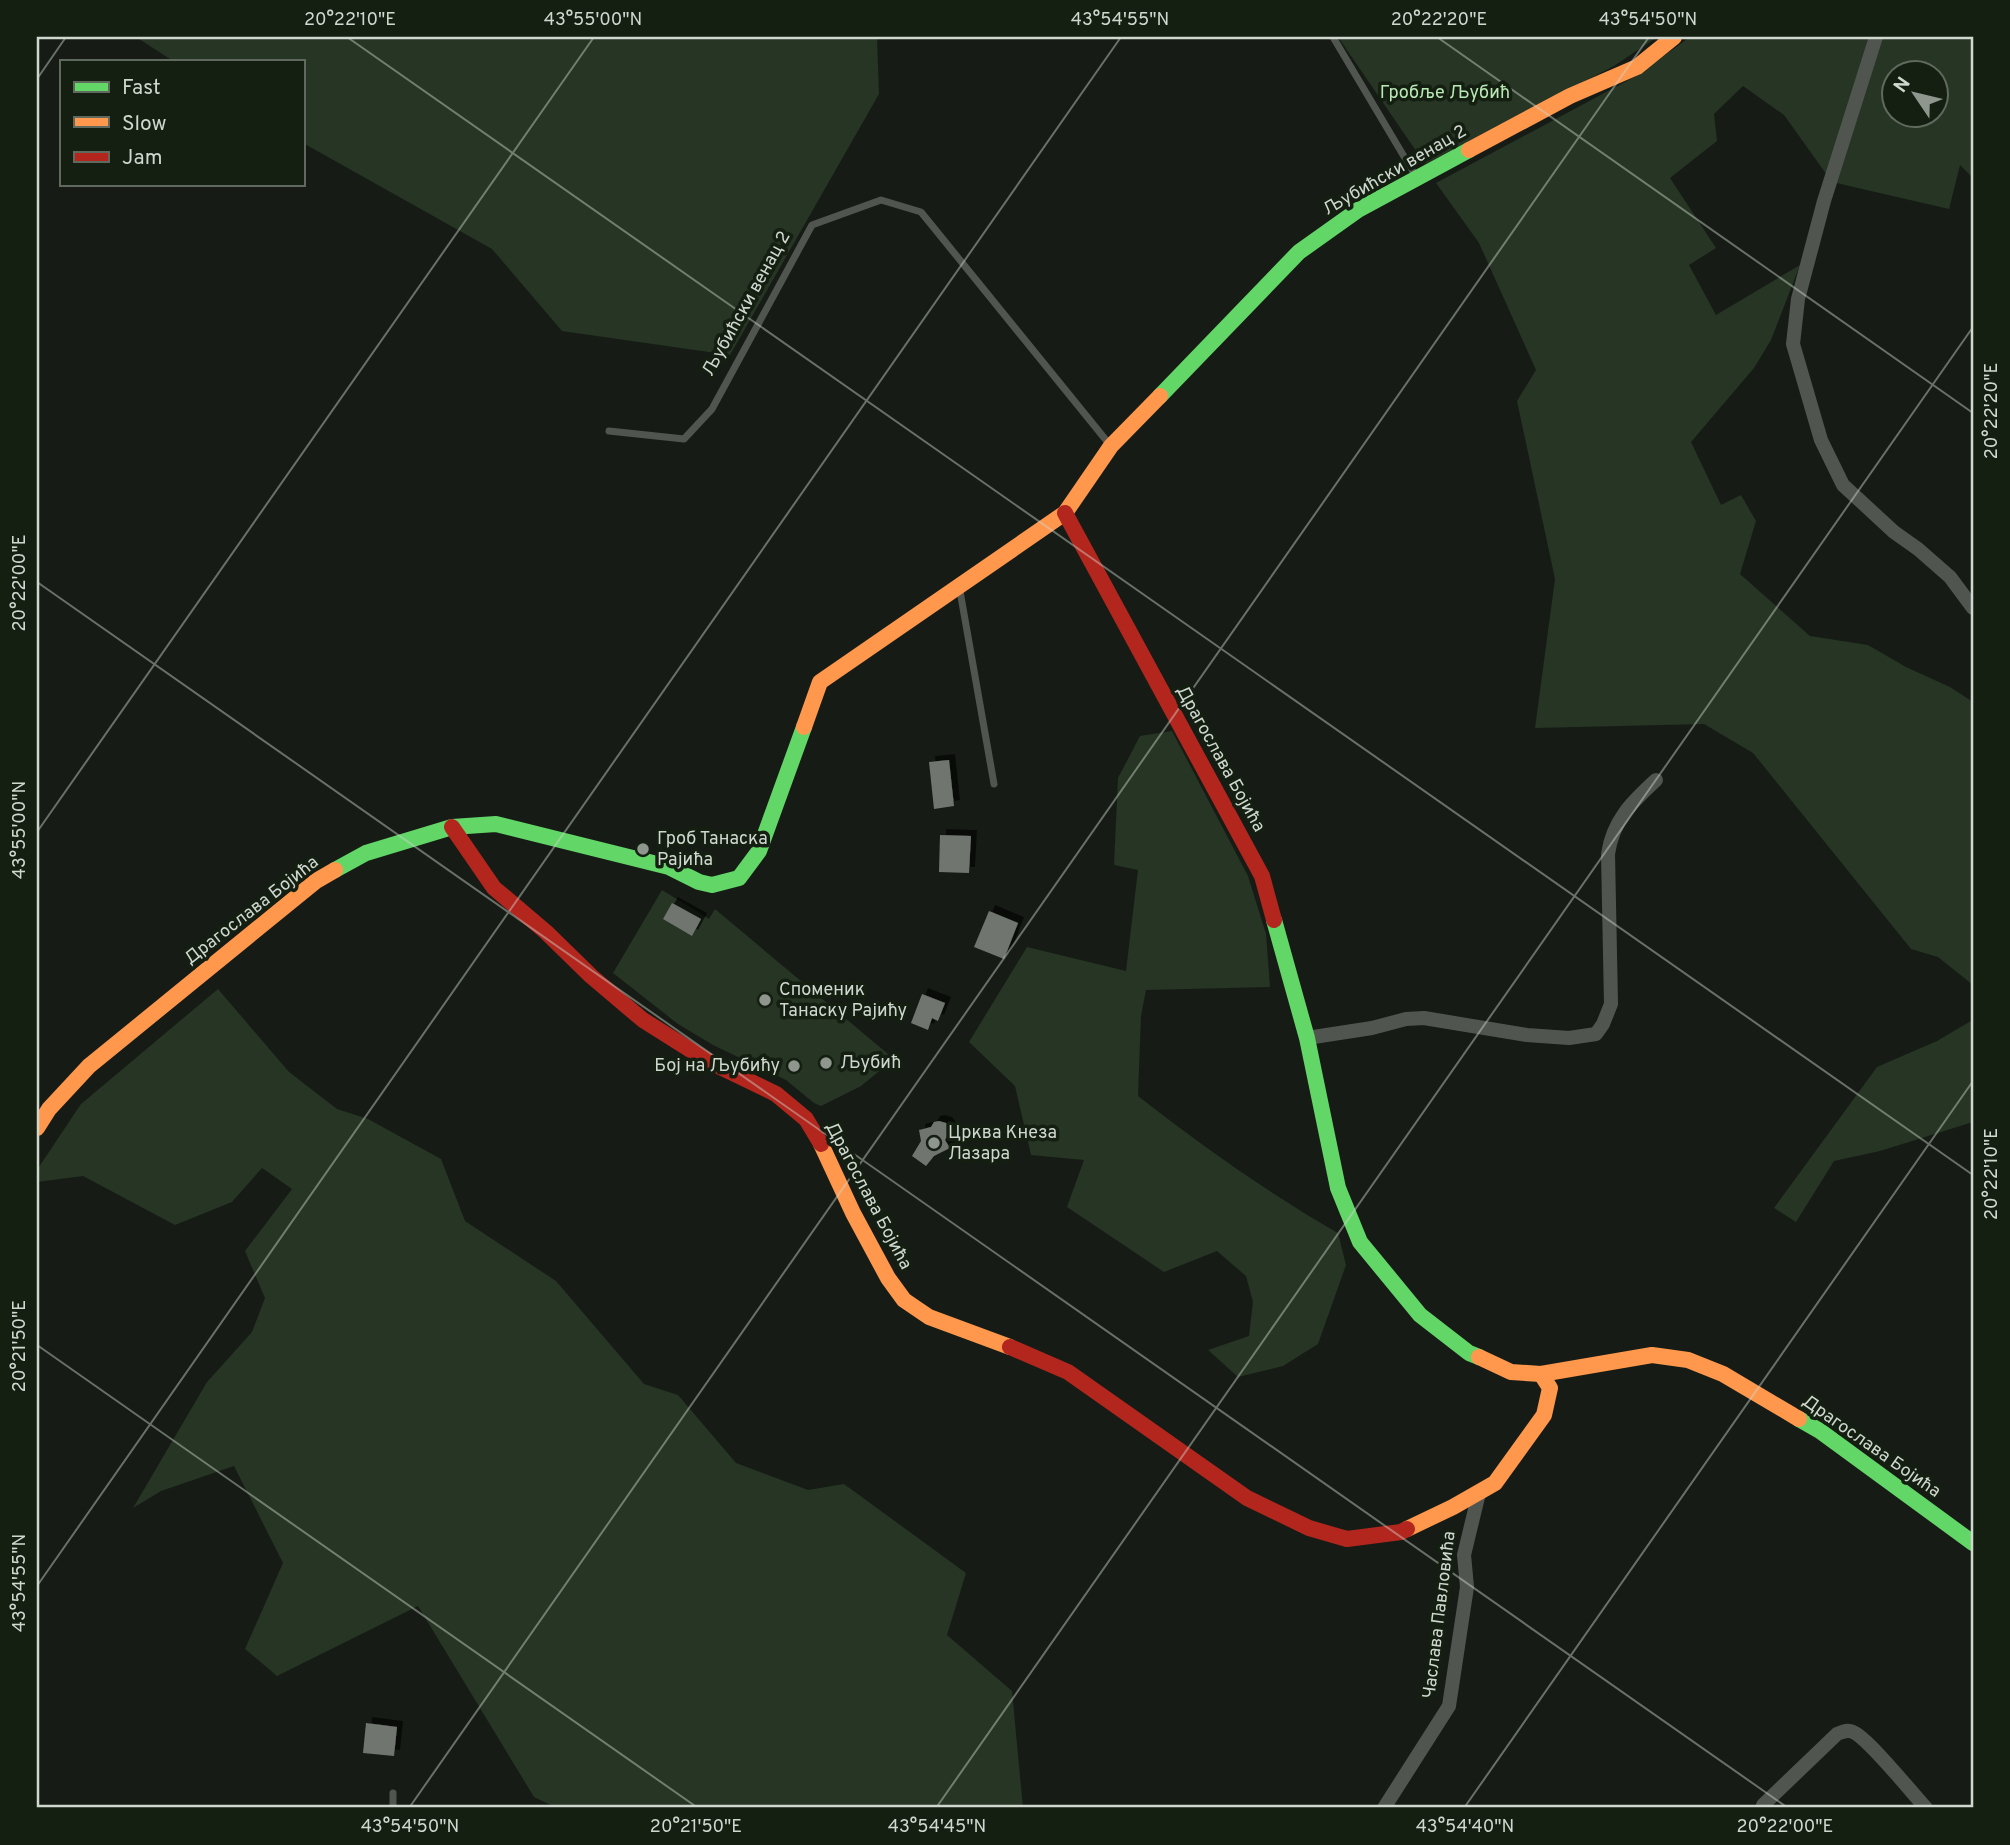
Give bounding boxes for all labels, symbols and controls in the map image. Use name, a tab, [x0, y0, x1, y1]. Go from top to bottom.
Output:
text: 20°22'10"E	[304, 9, 396, 32]
text: 43°55'00"N	[544, 9, 642, 32]
text: 43°54'55"N	[1071, 9, 1169, 32]
text: 20°22'20"E	[1391, 9, 1487, 32]
text: 43°54'50"N	[1599, 9, 1697, 32]
legend	[60, 60, 304, 186]
north arrow	[1881, 60, 1951, 130]
text: N	[1889, 73, 1916, 98]
text: Fast	[122, 75, 161, 102]
park label: Гробље Љубић	[1380, 82, 1510, 105]
text: Slow	[122, 111, 167, 138]
street label: Љубићски венац 2	[1319, 120, 1471, 222]
text: Jam	[122, 145, 163, 172]
street label: Љубићски венац 2	[698, 227, 796, 381]
text: 20°22'20"E	[1981, 363, 2004, 459]
text: 20°22'00"E	[9, 535, 32, 631]
street label: Драгослава Бојића	[1170, 682, 1270, 836]
text: 43°55'00"N	[9, 781, 32, 879]
place label: Гроб Танаска Рајића	[657, 828, 768, 872]
marker: Гроб Танаска Рајића	[635, 841, 651, 857]
street label: Драгослава Бојића	[180, 851, 324, 971]
place label: Споменик Танаску Рајићу	[779, 979, 907, 1023]
marker: Споменик Танаску Рајићу	[757, 992, 773, 1008]
place label: Љубић	[840, 1052, 901, 1075]
place label: Бој на Љубићу	[654, 1055, 780, 1078]
marker: Љубић	[818, 1055, 834, 1071]
marker: Бој на Љубићу	[786, 1058, 802, 1074]
street label: Драгослава Бојића	[819, 1118, 917, 1274]
place label: Црква Кнеза Лазара	[948, 1122, 1057, 1166]
text: 20°22'10"E	[1981, 1128, 2004, 1220]
marker: Црква Кнеза Лазара	[926, 1135, 942, 1151]
text: 20°21'50"E	[9, 1300, 32, 1392]
street label: Драгослава Бојића	[1797, 1390, 1945, 1504]
street label: Часлава Павловића	[1418, 1530, 1462, 1700]
text: 43°54'55"N	[9, 1534, 32, 1632]
text: 43°54'50"N	[361, 1816, 459, 1839]
text: 20°21'50"E	[650, 1816, 742, 1839]
text: 43°54'45"N	[888, 1816, 986, 1839]
text: 43°54'40"N	[1416, 1816, 1514, 1839]
text: 20°22'00"E	[1737, 1816, 1833, 1839]

